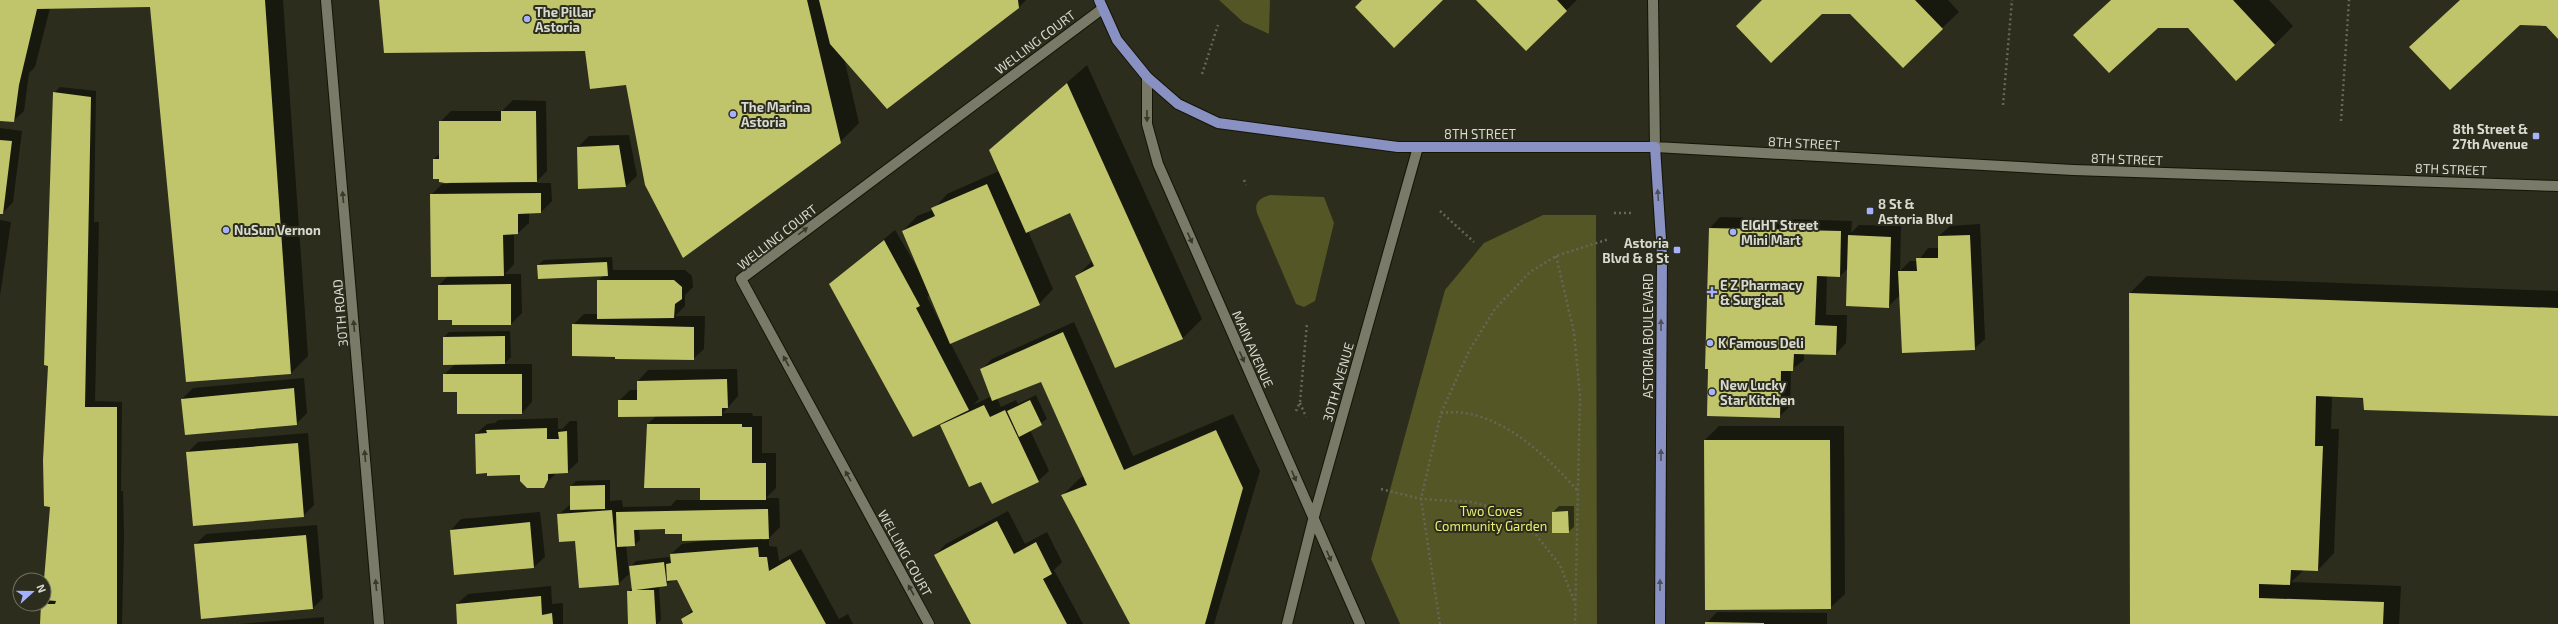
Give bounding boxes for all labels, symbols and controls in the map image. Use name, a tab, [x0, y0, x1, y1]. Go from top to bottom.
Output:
place label: The Pillar Astoria	[535, 4, 594, 35]
street label: WELLING COURT	[992, 6, 1079, 77]
marker: The Pillar Astoria	[522, 14, 532, 24]
place label: The Marina Astoria	[741, 99, 810, 130]
marker: The Marina Astoria	[728, 109, 738, 119]
one-way arrow	[1144, 110, 1150, 123]
place label: 8th Street & 27th Avenue	[2452, 121, 2528, 152]
street label: 8TH STREET	[1444, 126, 1516, 142]
marker: 8th Street & 27th Avenue	[2531, 131, 2541, 141]
street label: 8TH STREET	[1768, 133, 1841, 153]
street label: 8TH STREET	[2091, 150, 2164, 168]
street label: 8TH STREET	[2415, 160, 2488, 178]
one-way arrow	[1655, 188, 1661, 201]
one-way arrow	[340, 191, 347, 203]
place label: 8 St & Astoria Blvd	[1878, 196, 1953, 227]
street label: WELLING COURT	[734, 201, 820, 273]
marker: 8 St & Astoria Blvd	[1865, 206, 1875, 216]
place label: EIGHT Street Mini Mart	[1741, 217, 1819, 248]
place label: NuSun Vernon	[234, 222, 321, 238]
marker: NuSun Vernon	[221, 225, 231, 235]
one-way arrow	[798, 227, 809, 236]
marker: EIGHT Street Mini Mart	[1728, 227, 1738, 237]
one-way arrow	[1187, 233, 1193, 244]
place label: Astoria Blvd & 8 St	[1602, 235, 1670, 266]
marker: Astoria Blvd & 8 St	[1672, 245, 1682, 255]
street label: ASTORIA BOULEVARD	[1640, 273, 1656, 399]
place label: E Z Pharmacy & Surgical	[1720, 277, 1803, 308]
street label: 30TH ROAD	[329, 279, 351, 347]
marker: E Z Pharmacy & Surgical	[1707, 287, 1717, 297]
street label: MAIN AVENUE	[1229, 308, 1277, 390]
one-way arrow	[1658, 318, 1664, 331]
one-way arrow	[351, 320, 358, 332]
place label: K Famous Deli	[1718, 335, 1804, 351]
marker: K Famous Deli	[1705, 338, 1715, 348]
street label: 30TH AVENUE	[1319, 340, 1357, 424]
one-way arrow	[1239, 352, 1245, 363]
one-way arrow	[783, 355, 790, 367]
place label: New Lucky Star Kitchen	[1720, 377, 1795, 408]
marker: New Lucky Star Kitchen	[1707, 387, 1717, 397]
one-way arrow	[1658, 448, 1664, 461]
one-way arrow	[362, 450, 369, 462]
one-way arrow	[845, 470, 852, 481]
one-way arrow	[1291, 471, 1297, 482]
park label: Two Coves Community Garden	[1435, 503, 1547, 534]
street label: WELLING COURT	[875, 507, 936, 600]
one-way arrow	[1326, 550, 1332, 561]
north arrow	[12, 572, 52, 612]
one-way arrow	[1657, 578, 1663, 591]
one-way arrow	[373, 579, 380, 591]
text: N	[34, 582, 49, 594]
one-way arrow	[907, 584, 914, 596]

